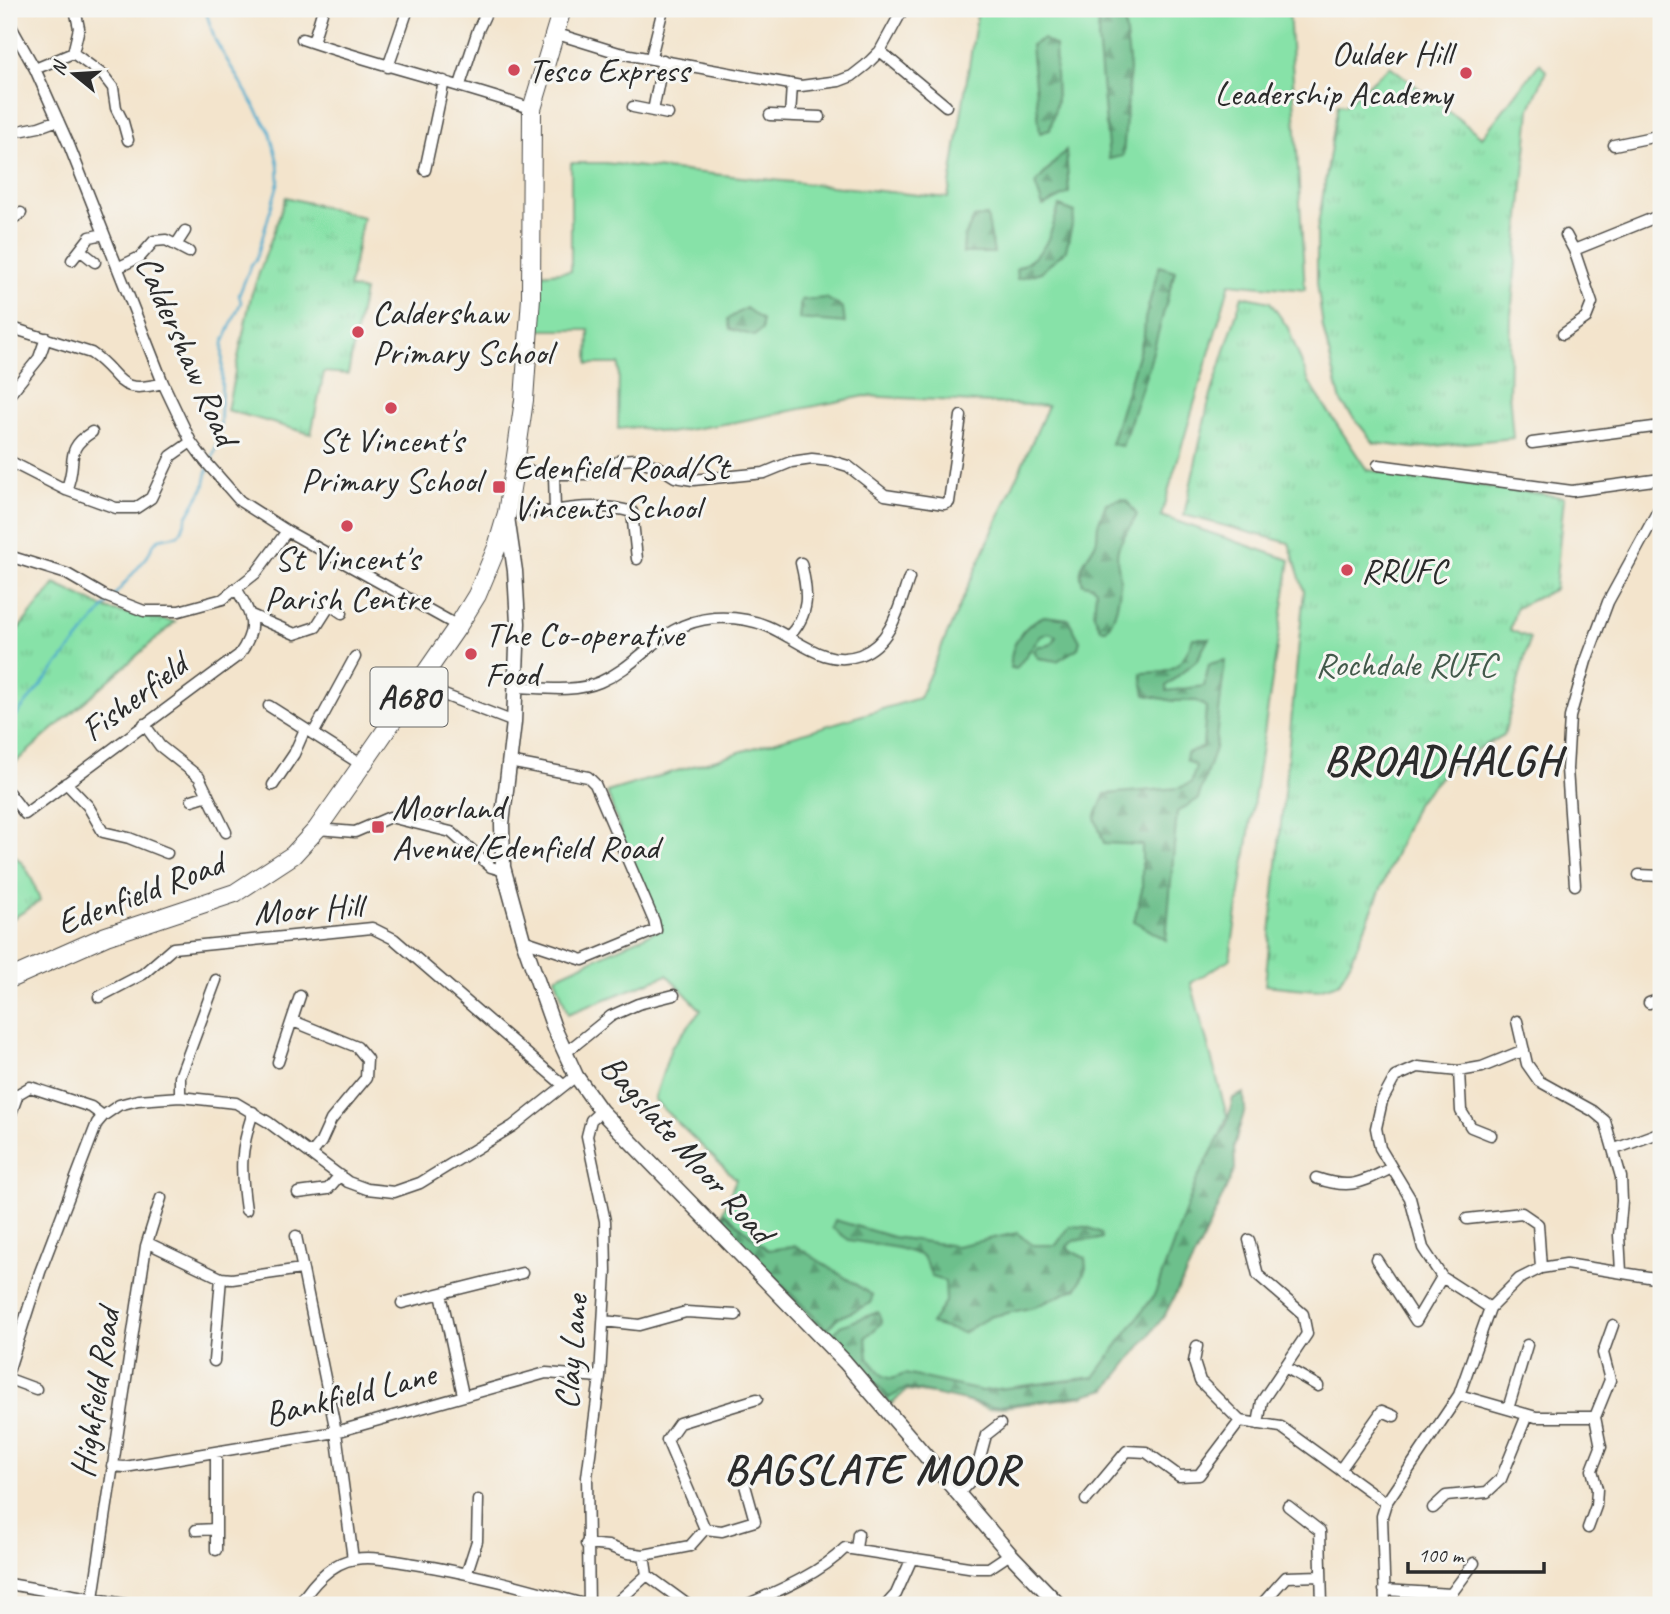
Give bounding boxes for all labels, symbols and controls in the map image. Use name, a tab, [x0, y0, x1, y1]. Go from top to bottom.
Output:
place label: Oulder Hill Leadership Academy	[1214, 31, 1458, 116]
north arrow	[38, 38, 108, 108]
place label: Tesco Express	[528, 48, 692, 93]
text: N	[46, 57, 73, 78]
marker: Tesco Express	[506, 62, 522, 78]
marker: Oulder Hill Leadership Academy	[1458, 65, 1474, 81]
street label: Caldershaw Road	[125, 248, 251, 457]
place label: Caldershaw Primary School	[372, 290, 558, 375]
marker: Caldershaw Primary School	[350, 324, 366, 340]
marker: St Vincent's Primary School	[383, 400, 399, 416]
place label: St Vincent's Primary School	[301, 418, 487, 503]
place label: Edenfield Road/St Vincents School	[513, 445, 732, 530]
marker: Edenfield Road/St Vincents School	[491, 479, 507, 495]
marker: St Vincent's Parish Centre	[339, 518, 355, 534]
place label: St Vincent's Parish Centre	[265, 536, 432, 621]
place label: RRUFC	[1361, 548, 1450, 593]
marker: RRUFC	[1339, 562, 1355, 578]
place label: The Co-operative Food	[485, 612, 686, 697]
street label: Fisherfield	[72, 639, 200, 752]
park label: Rochdale RUFC	[1316, 642, 1501, 687]
marker: The Co-operative Food	[463, 646, 479, 662]
road number: A680	[370, 668, 448, 726]
district label: BROADHALGH	[1324, 734, 1568, 787]
place label: Moorland Avenue/Edenfield Road	[392, 785, 664, 870]
marker: Moorland Avenue/Edenfield Road	[370, 819, 386, 835]
street label: Edenfield Road	[50, 839, 235, 945]
street label: Moor Hill	[252, 882, 370, 935]
street label: Bagslate Moor Road	[590, 1045, 787, 1257]
street label: Clay Lane	[544, 1290, 599, 1411]
street label: Highfield Road	[59, 1300, 131, 1481]
street label: Bankfield Lane	[260, 1350, 442, 1437]
district label: BAGSLATE MOOR	[724, 1443, 1024, 1496]
scale bar	[1408, 1530, 1544, 1574]
text: 100 m	[1418, 1542, 1465, 1568]

